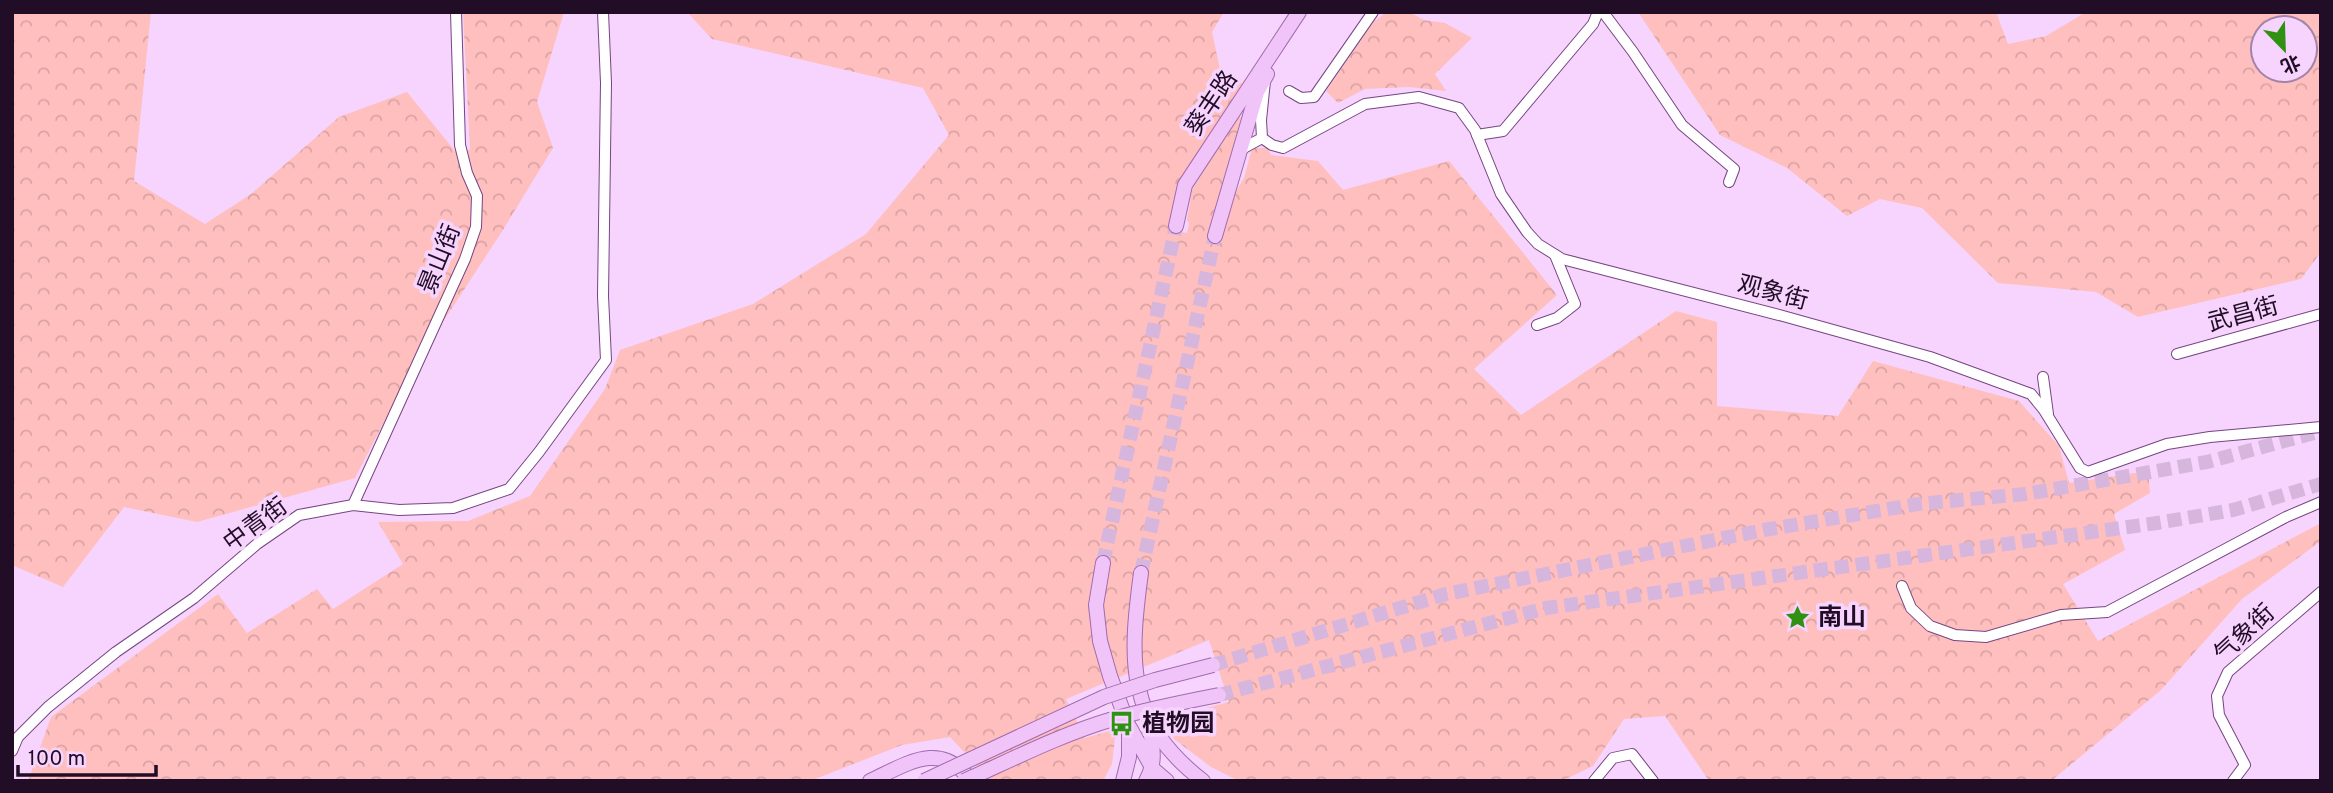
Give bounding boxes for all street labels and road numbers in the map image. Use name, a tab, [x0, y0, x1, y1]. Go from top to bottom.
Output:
street label: 葵丰路	[1180, 66, 1245, 142]
street label: 景山街	[413, 221, 468, 299]
street label: 观象街	[1734, 270, 1811, 318]
street label: 武昌街	[2205, 292, 2282, 340]
street label: 中青街	[218, 492, 294, 559]
street label: 气象街	[2209, 599, 2282, 670]

